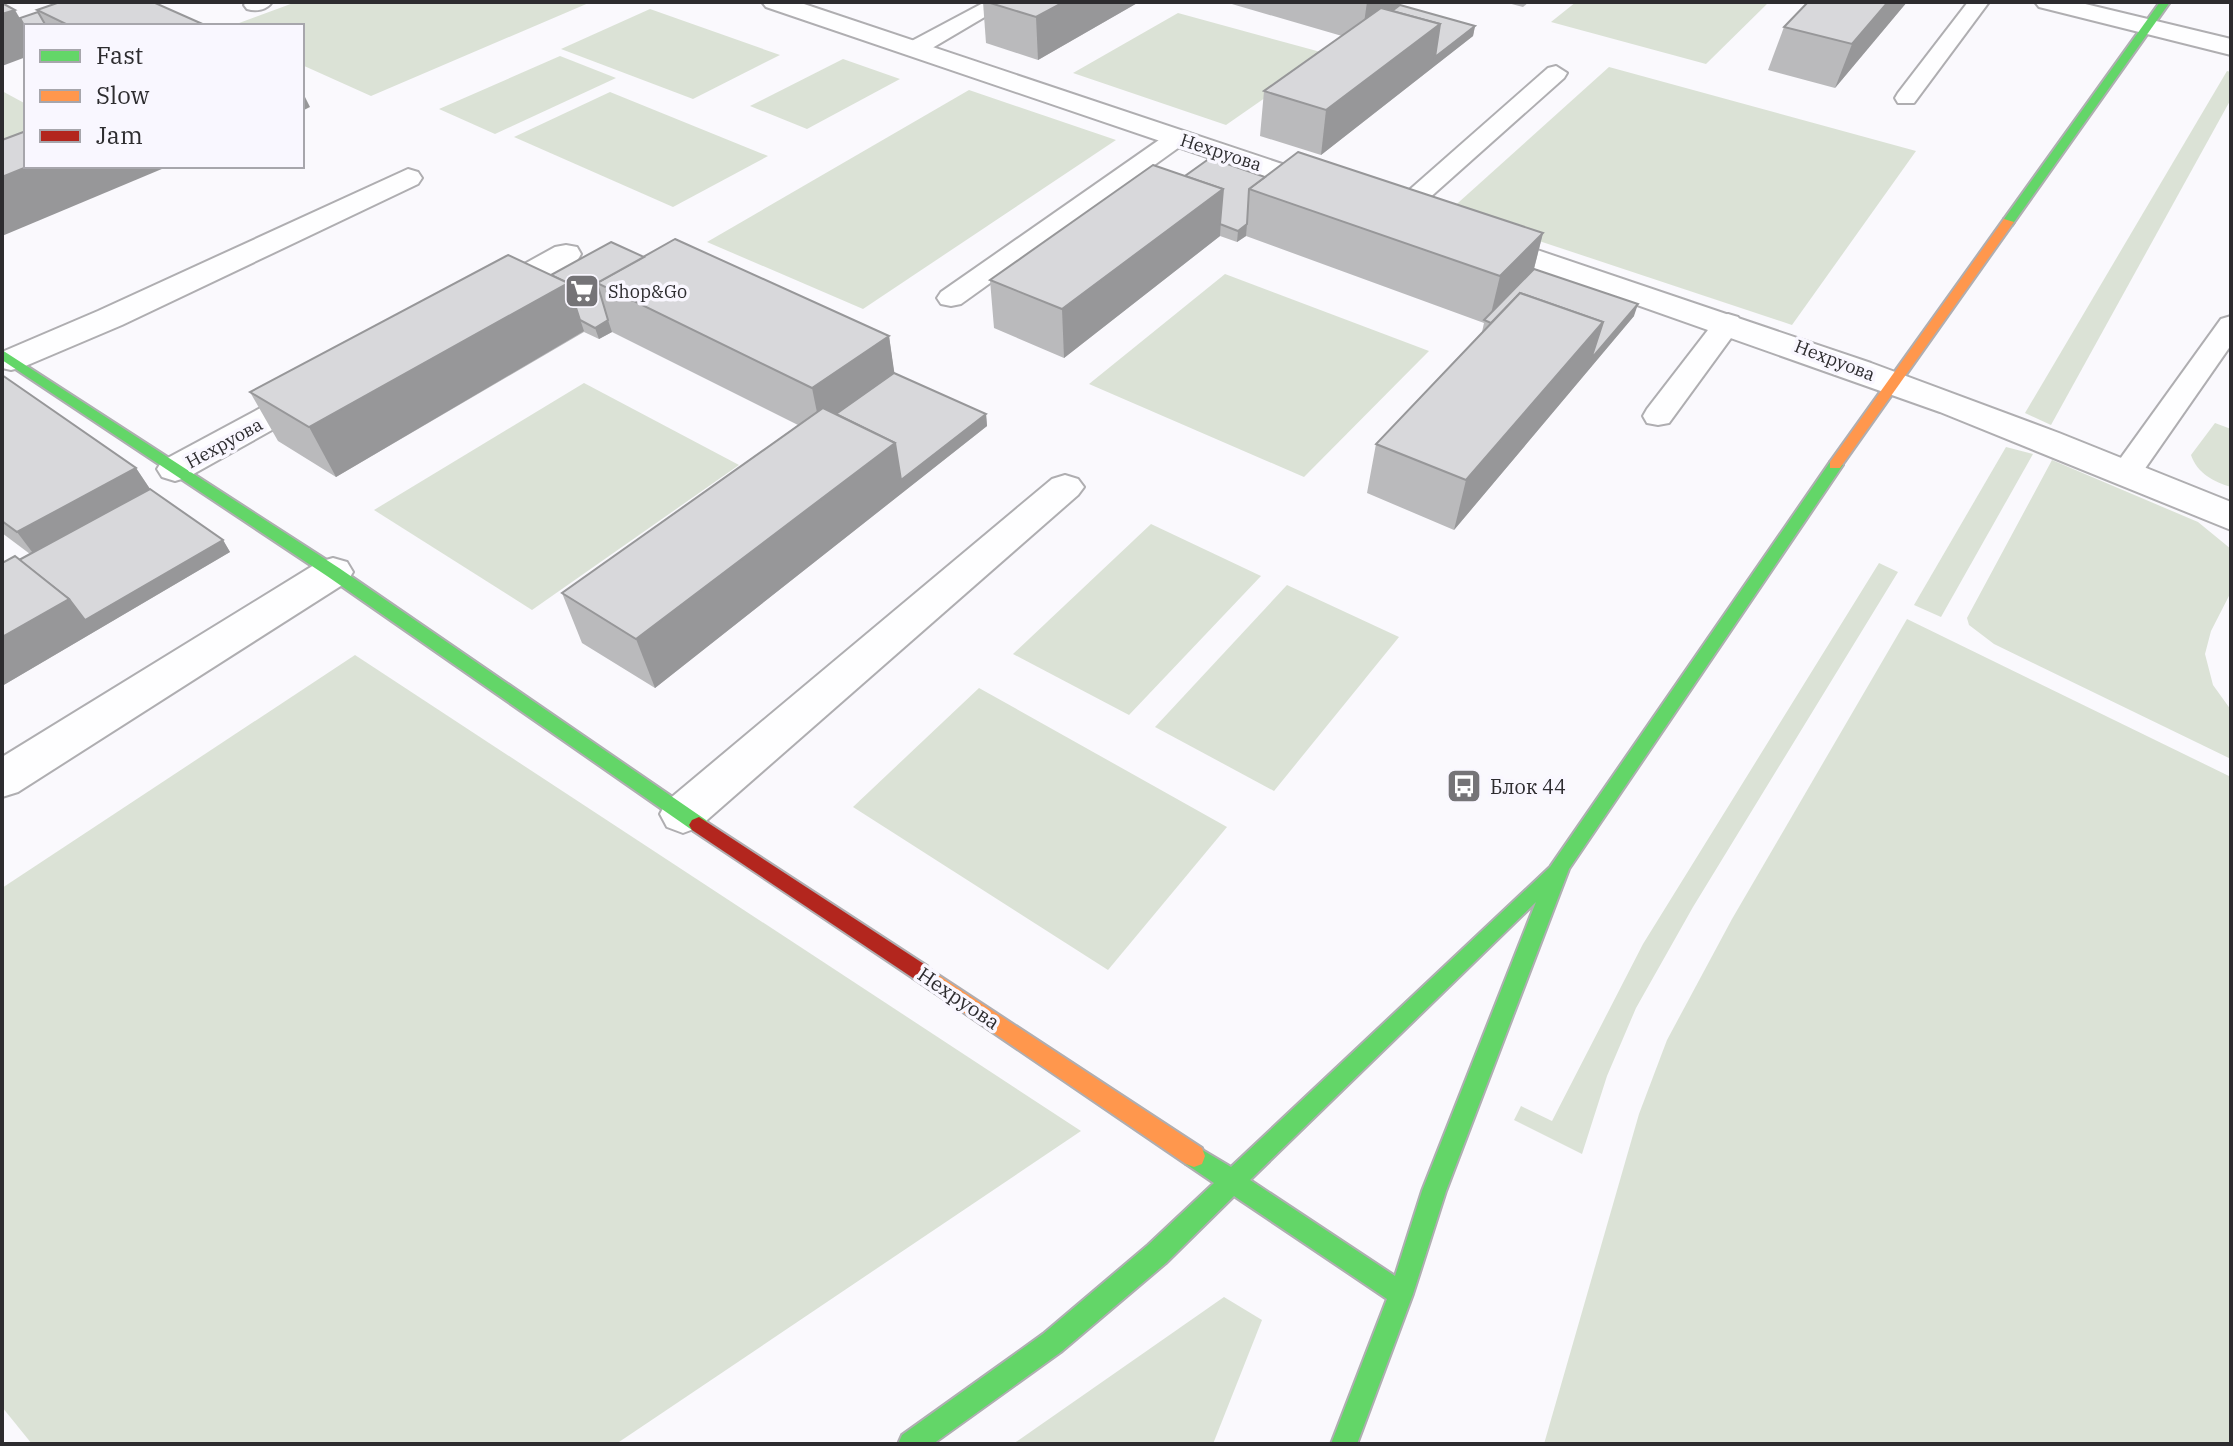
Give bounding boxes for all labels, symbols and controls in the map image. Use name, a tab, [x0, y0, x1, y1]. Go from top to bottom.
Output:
legend	[24, 24, 304, 168]
text: Fast	[96, 39, 143, 71]
text: Slow	[96, 79, 150, 111]
text: Jam	[96, 119, 143, 151]
street label: Нехруова	[1177, 128, 1265, 176]
supermarket icon: Shop&Go	[563, 272, 601, 310]
place label: Shop&Go	[608, 280, 687, 303]
street label: Нехруова	[1792, 334, 1879, 386]
street label: Нехруова	[182, 412, 267, 473]
bus stop icon: Блок 44	[1445, 767, 1483, 805]
place label: Блок 44	[1490, 773, 1566, 800]
street label: Нехруова	[913, 961, 1005, 1035]

